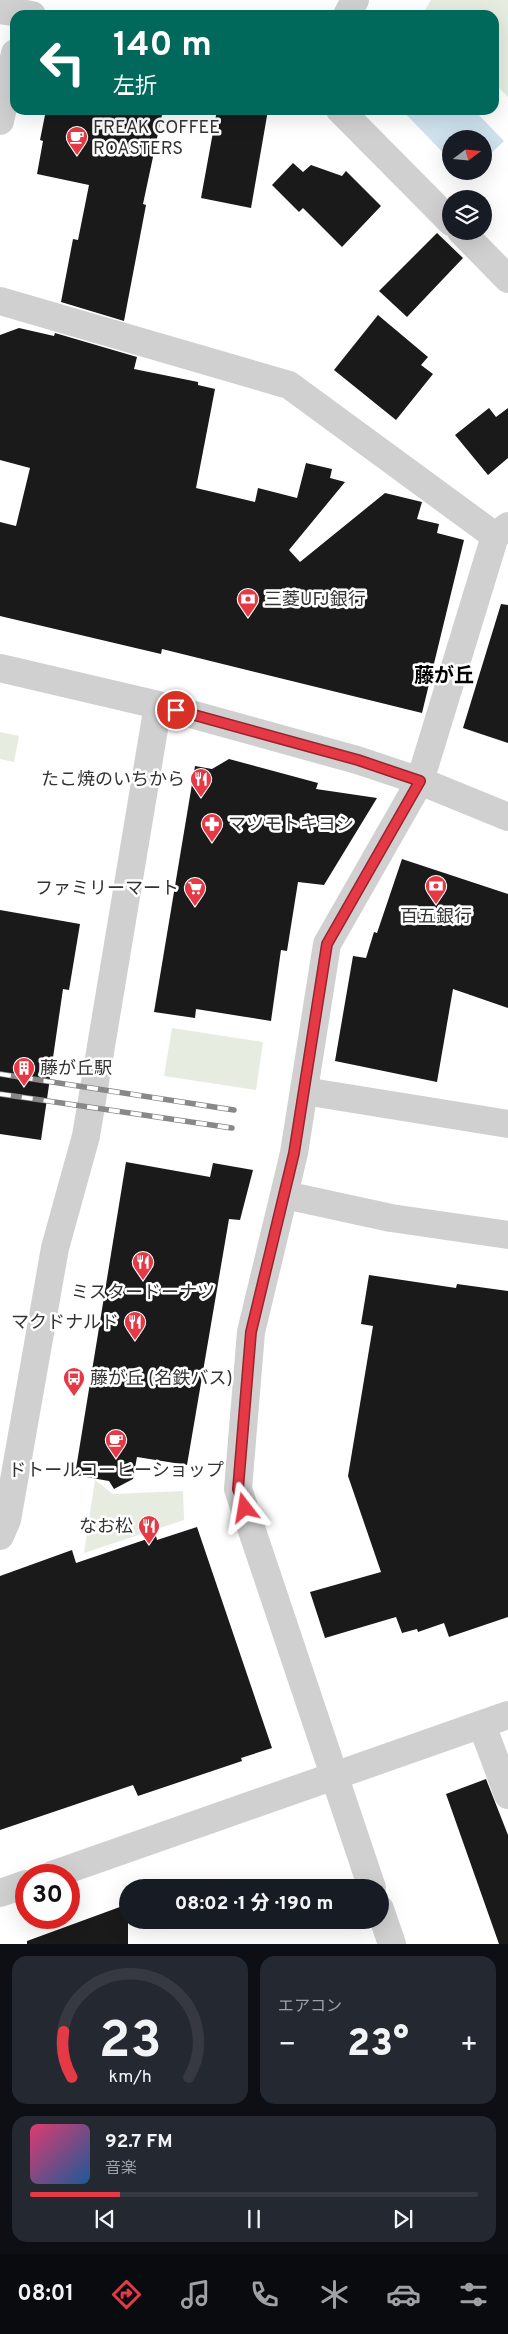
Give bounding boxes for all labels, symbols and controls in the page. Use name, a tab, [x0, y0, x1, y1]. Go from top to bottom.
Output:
text: 140 m	[113, 24, 212, 68]
icon: left	[30, 30, 95, 95]
text: 左折	[113, 74, 157, 101]
place label: FREAK COFFEE ROASTERS	[93, 117, 220, 161]
cafe icon: FREAK COFFEE ROASTERS	[65, 125, 89, 156]
north arrow	[442, 130, 492, 180]
map controls	[442, 130, 492, 240]
button: layers	[442, 190, 492, 240]
bank icon: 三菱UFJ銀行	[236, 587, 260, 618]
place label: 三菱UFJ銀行	[264, 589, 366, 612]
district label: 藤が丘	[414, 664, 474, 690]
pin	[155, 689, 197, 731]
icon: arrive	[162, 696, 190, 724]
restaurant icon: たこ焼のいちから	[189, 767, 213, 798]
place label: たこ焼のいちから	[41, 769, 185, 792]
pharmacy icon: マツモトキヨシ	[200, 812, 224, 843]
place label: マツモトキヨシ	[228, 814, 354, 837]
bank icon: 百五銀行	[424, 874, 448, 905]
supermarket icon: ファミリーマート	[183, 876, 207, 907]
place label: ファミリーマート	[35, 878, 179, 901]
place label: 百五銀行	[400, 906, 472, 929]
building icon: 藤が丘駅	[12, 1056, 36, 1087]
place label: 藤が丘駅	[40, 1058, 112, 1081]
restaurant icon: ミスタードーナツ	[131, 1250, 155, 1281]
place label: ミスタードーナツ	[71, 1282, 215, 1305]
restaurant icon: マクドナルド	[123, 1310, 147, 1341]
place label: マクドナルド	[11, 1312, 119, 1335]
bus stop icon: 藤が丘 (名鉄バス)	[62, 1366, 86, 1397]
place label: 藤が丘 (名鉄バス)	[90, 1368, 233, 1391]
cafe icon: ドトールコーヒーショップ	[104, 1428, 128, 1459]
place label: ドトールコーヒーショップ	[8, 1460, 224, 1483]
position arrow	[218, 1481, 270, 1533]
restaurant icon: なお松	[137, 1514, 161, 1545]
place label: なお松	[79, 1516, 133, 1539]
speed limit sign: 30	[15, 1864, 80, 1929]
text: 08:02 · 1 分 · 190 m	[175, 1892, 333, 1916]
text: エアコン	[278, 1997, 342, 2017]
text: 23	[99, 2010, 161, 2076]
text: 23°	[347, 2021, 409, 2070]
text: −	[278, 2028, 296, 2064]
text: +	[460, 2028, 478, 2064]
text: km/h	[108, 2066, 152, 2089]
text: 92.7 FM	[105, 2130, 173, 2154]
text: 音楽	[105, 2159, 137, 2179]
icon: previous	[91, 2205, 119, 2233]
icon: pause	[240, 2205, 268, 2233]
icon: next	[389, 2205, 417, 2233]
icon: directions	[109, 2277, 144, 2312]
icon: music	[178, 2277, 213, 2312]
icon: phone	[247, 2277, 282, 2312]
icon: climate	[317, 2277, 352, 2312]
icon: car	[386, 2277, 421, 2312]
icon: filters	[456, 2277, 491, 2312]
text: 08:01	[17, 2281, 74, 2308]

